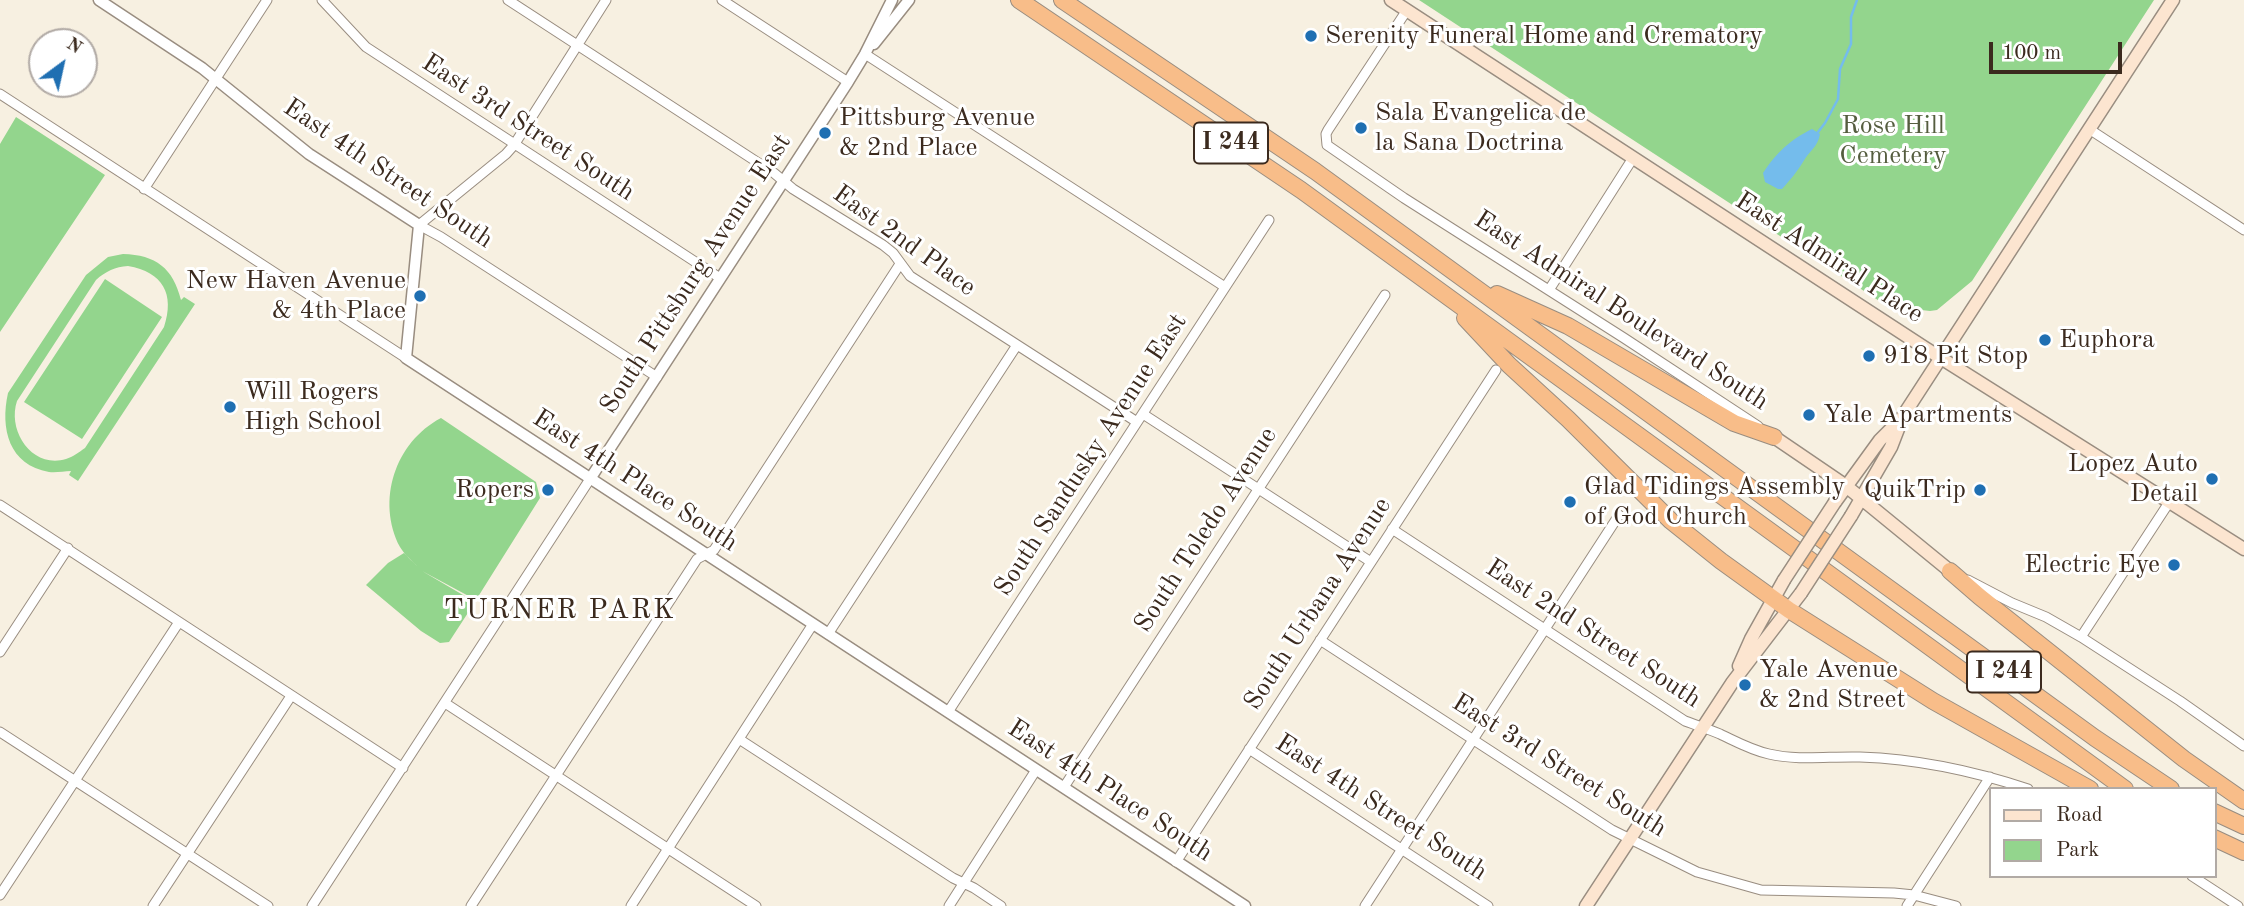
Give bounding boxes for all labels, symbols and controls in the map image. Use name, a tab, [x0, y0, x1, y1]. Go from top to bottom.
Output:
place label: Serenity Funeral Home and Crematory	[1325, 20, 1763, 52]
north arrow	[28, 28, 98, 98]
marker: Serenity Funeral Home and Crematory	[1303, 28, 1319, 44]
scale bar	[1992, 28, 2125, 72]
text: N	[62, 35, 85, 59]
text: 100 m	[2002, 43, 2061, 64]
street label: East 3rd Street South	[416, 48, 640, 208]
street label: East 4th Street South	[277, 92, 499, 256]
place label: Sala Evangelica de la Sana Doctrina	[1375, 97, 1586, 158]
place label: Pittsburg Avenue & 2nd Place	[839, 102, 1035, 164]
park label: Rose Hill Cemetery	[1839, 110, 1947, 172]
marker: Sala Evangelica de la Sana Doctrina	[1353, 120, 1369, 136]
road number: I 244	[1194, 122, 1268, 163]
marker: Pittsburg Avenue & 2nd Place	[817, 125, 833, 141]
street label: South Pittsburg Avenue East	[594, 128, 798, 420]
street label: East 2nd Place	[826, 179, 982, 303]
street label: East Admiral Place	[1729, 185, 1929, 331]
street label: East Admiral Boulevard South	[1468, 204, 1774, 418]
place label: New Haven Avenue & 4th Place	[186, 265, 406, 326]
marker: New Haven Avenue & 4th Place	[412, 288, 428, 304]
street label: South Sandusky Avenue East	[988, 308, 1194, 602]
place label: Euphora	[2059, 324, 2155, 356]
marker: Euphora	[2037, 332, 2053, 348]
place label: 918 Pit Stop	[1883, 340, 2028, 372]
marker: 918 Pit Stop	[1861, 348, 1877, 364]
place label: Will Rogers High School	[244, 376, 381, 438]
marker: Will Rogers High School	[222, 399, 238, 415]
place label: Yale Apartments	[1823, 399, 2012, 431]
street label: East 4th Place South	[527, 403, 743, 559]
marker: Yale Apartments	[1801, 407, 1817, 423]
street label: South Toledo Avenue	[1128, 422, 1284, 638]
place label: Lopez Auto Detail	[2068, 448, 2198, 510]
place label: Glad Tidings Assembly of God Church	[1584, 471, 1845, 532]
marker: Lopez Auto Detail	[2204, 471, 2220, 487]
place label: Ropers	[455, 474, 534, 506]
place label: QuikTrip	[1864, 474, 1966, 506]
marker: Ropers	[540, 482, 556, 498]
marker: QuikTrip	[1972, 482, 1988, 498]
street label: South Urbana Avenue	[1238, 492, 1398, 716]
marker: Glad Tidings Assembly of God Church	[1562, 494, 1578, 510]
place label: Electric Eye	[2024, 549, 2160, 581]
street label: East 2nd Street South	[1479, 553, 1707, 715]
marker: Electric Eye	[2166, 557, 2182, 573]
district label: TURNER PARK	[445, 594, 675, 628]
road number: I 244	[1967, 652, 2041, 692]
place label: Yale Avenue & 2nd Street	[1759, 654, 1906, 716]
marker: Yale Avenue & 2nd Street	[1737, 677, 1753, 693]
street label: East 3rd Street South	[1446, 687, 1672, 845]
street label: East 4th Place South	[1002, 713, 1218, 869]
street label: East 4th Street South	[1269, 728, 1493, 888]
legend	[1988, 787, 2216, 878]
text: Road	[2056, 805, 2103, 826]
text: Park	[2056, 840, 2099, 861]

